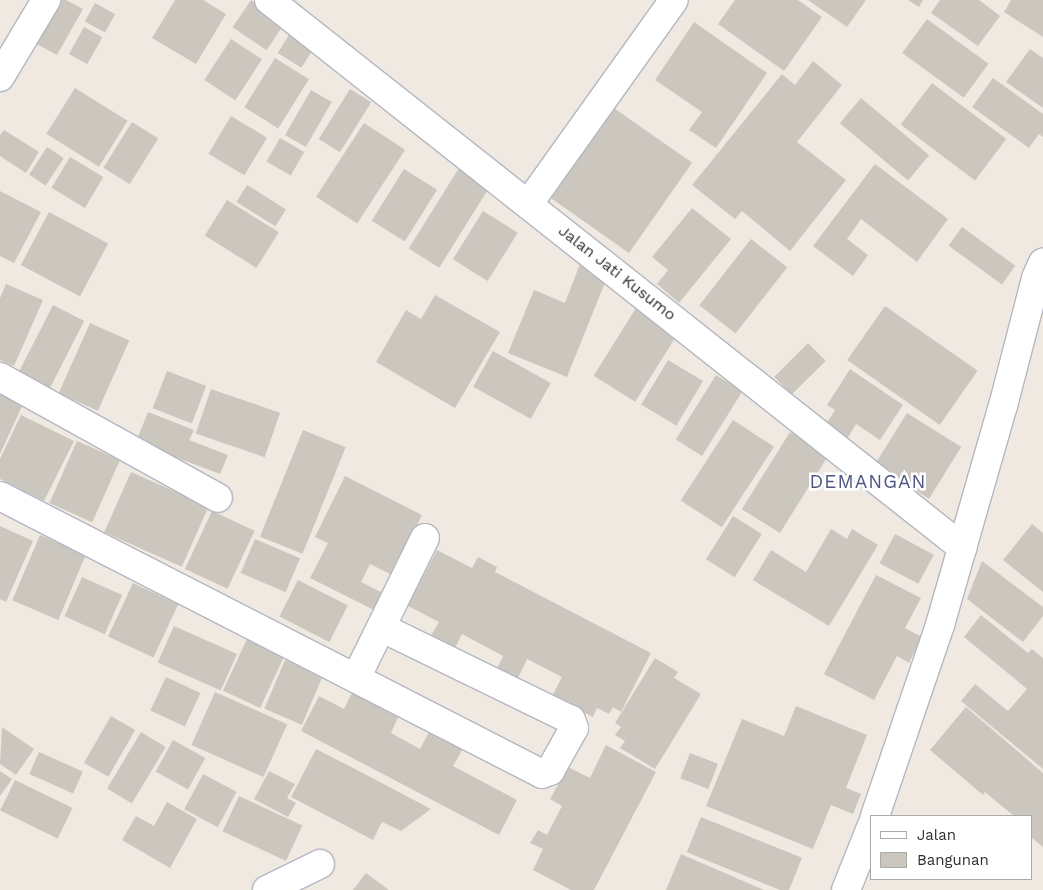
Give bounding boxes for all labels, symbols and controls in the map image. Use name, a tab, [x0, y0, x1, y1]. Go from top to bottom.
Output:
street label: Jalan Jati Kusumo	[554, 221, 680, 325]
district label: DEMANGAN	[809, 471, 927, 493]
legend	[870, 815, 1033, 880]
text: Jalan	[917, 826, 956, 844]
text: Bangunan	[917, 851, 989, 869]

